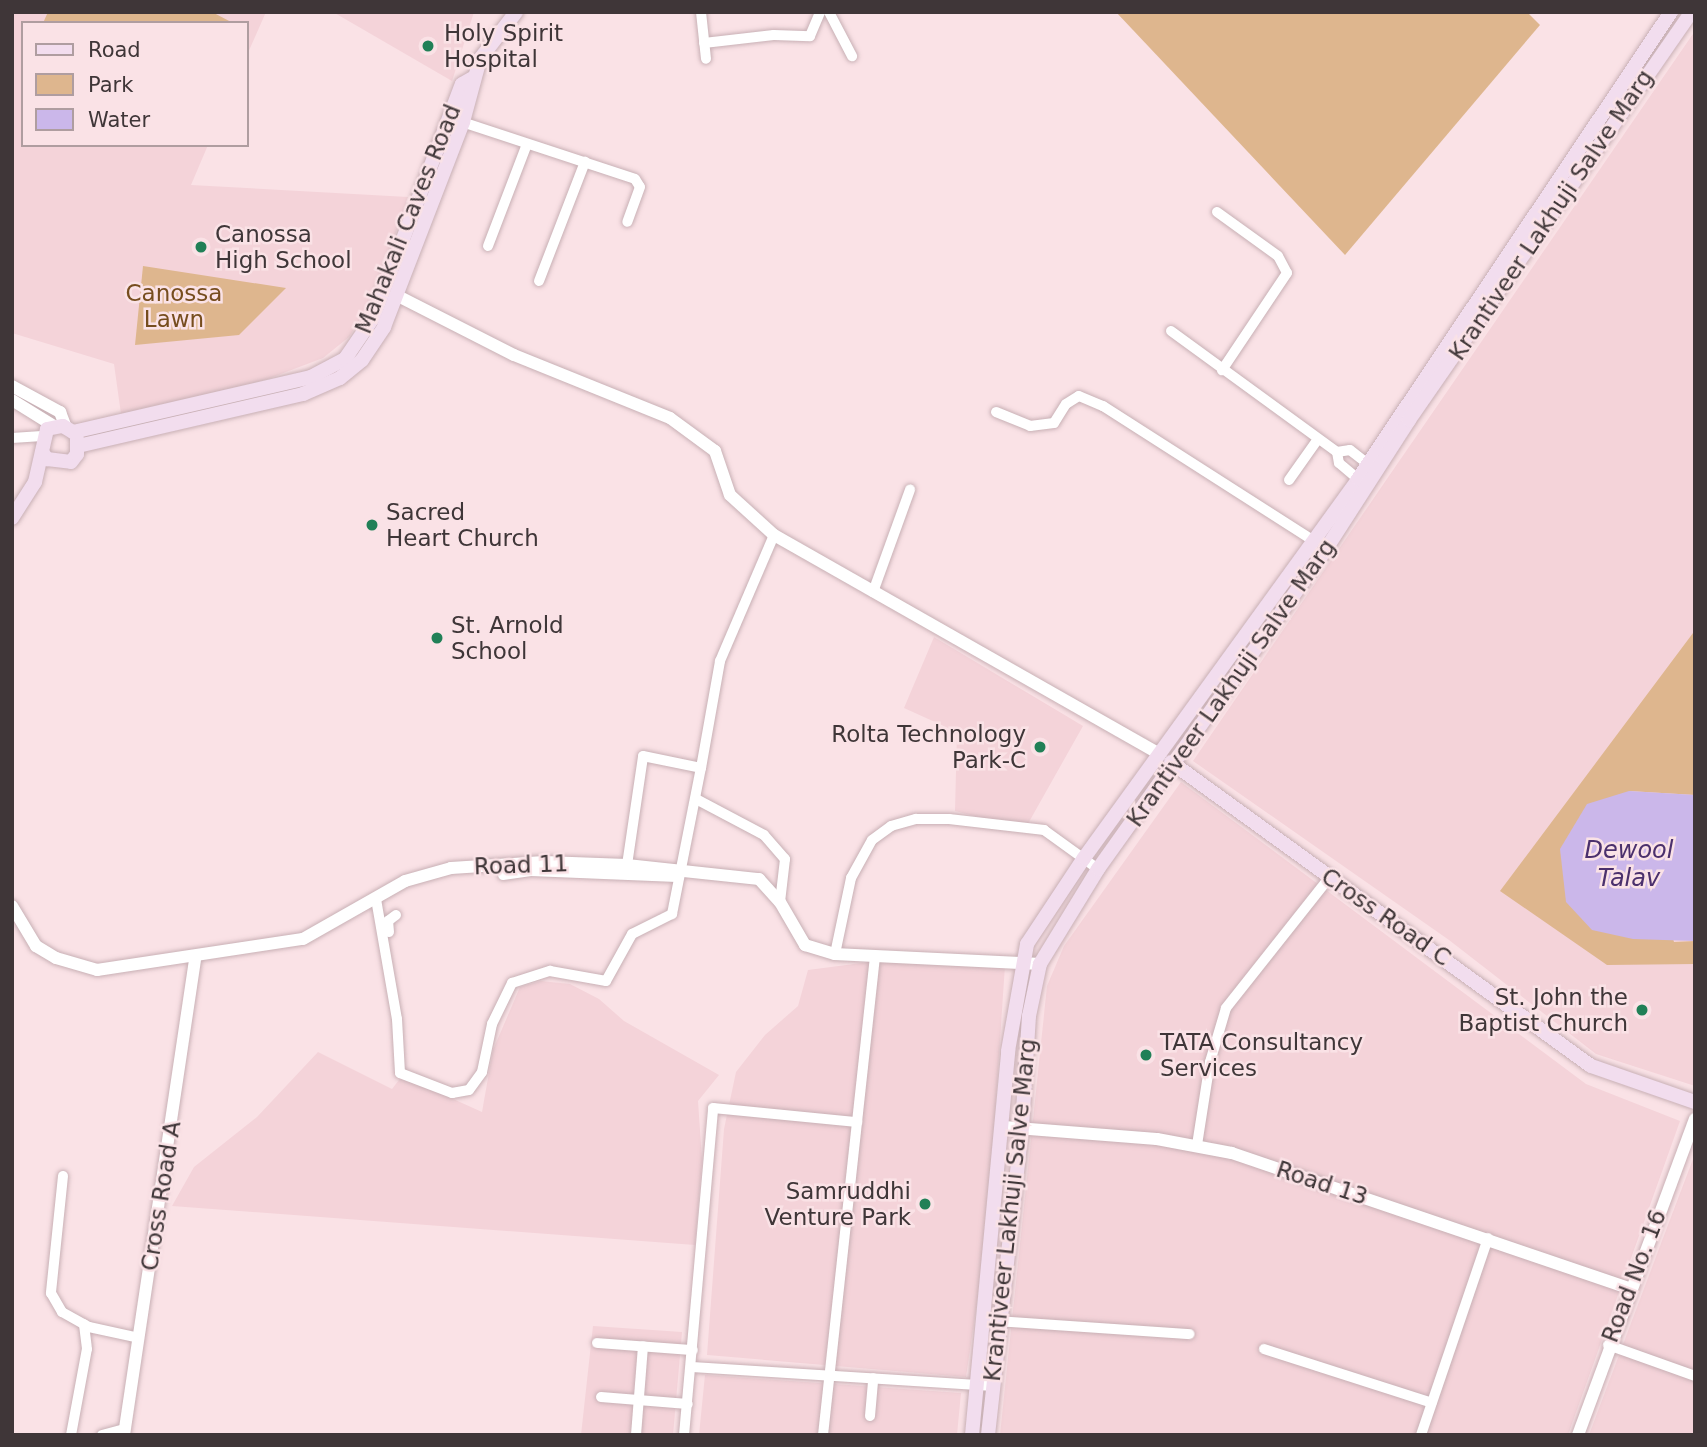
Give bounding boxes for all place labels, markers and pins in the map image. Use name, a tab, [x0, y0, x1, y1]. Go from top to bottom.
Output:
place label: Holy Spirit Hospital	[444, 19, 563, 73]
marker: Holy Spirit Hospital	[418, 36, 438, 56]
place label: Canossa High School	[215, 220, 352, 274]
marker: Canossa High School	[193, 239, 209, 255]
place label: Sacred Heart Church	[386, 498, 539, 552]
marker: Sacred Heart Church	[364, 517, 380, 533]
place label: St. Arnold School	[451, 611, 564, 665]
marker: St. Arnold School	[429, 630, 445, 646]
place label: Rolta Technology Park-C	[831, 720, 1026, 774]
marker: Rolta Technology Park-C	[1032, 739, 1048, 755]
place label: St. John the Baptist Church	[1458, 983, 1628, 1037]
marker: St. John the Baptist Church	[1634, 1002, 1650, 1018]
place label: TATA Consultancy Services	[1160, 1028, 1363, 1082]
marker: TATA Consultancy Services	[1138, 1047, 1154, 1063]
place label: Samruddhi Venture Park	[765, 1177, 911, 1231]
marker: Samruddhi Venture Park	[917, 1196, 933, 1212]

